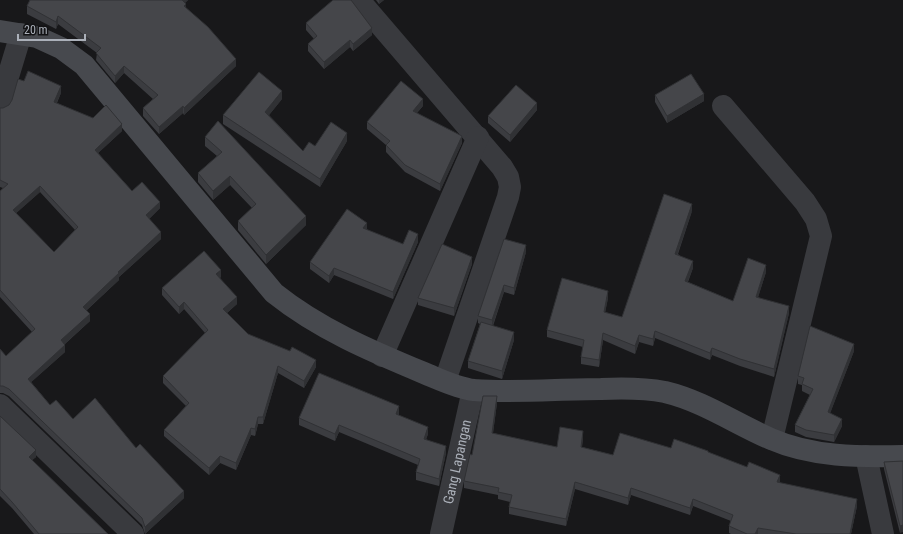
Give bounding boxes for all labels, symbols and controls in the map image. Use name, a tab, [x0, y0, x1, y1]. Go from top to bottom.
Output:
scale bar	[18, 16, 85, 42]
text: 20 m	[24, 23, 48, 37]
street label: Gang Lapangan	[440, 418, 474, 506]

